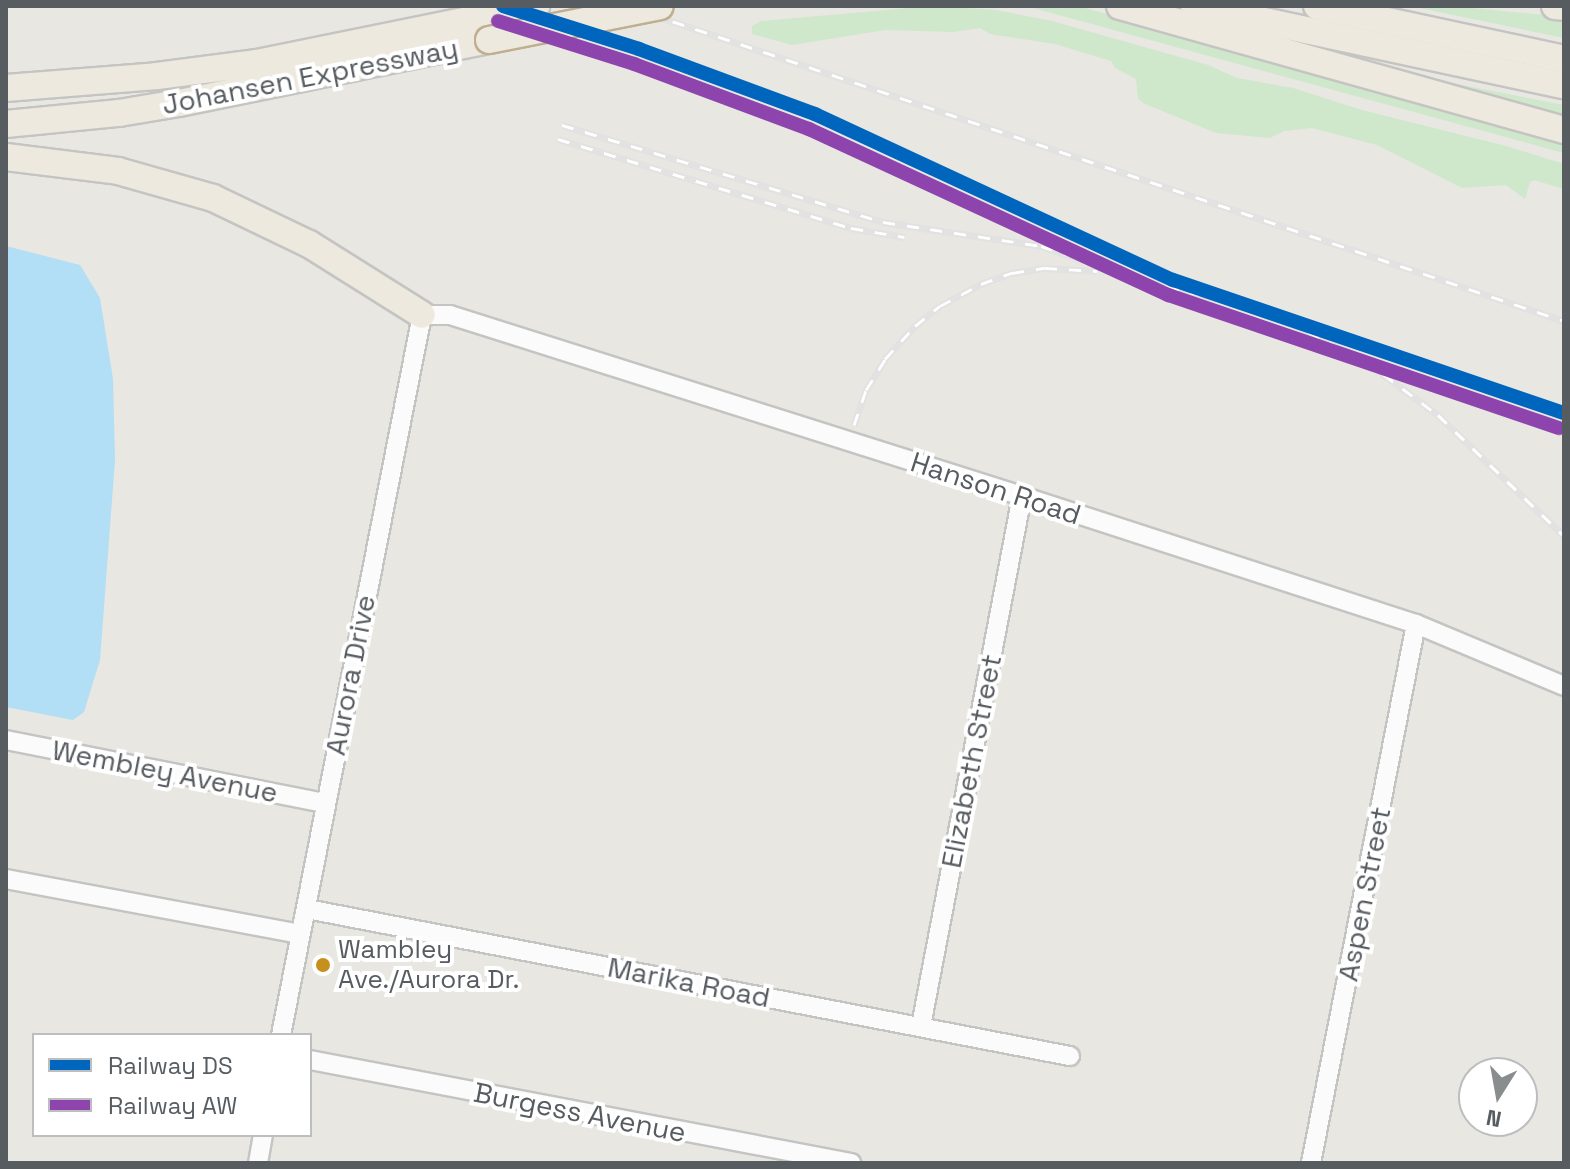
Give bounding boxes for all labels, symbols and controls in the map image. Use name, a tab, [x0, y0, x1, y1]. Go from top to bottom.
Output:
street label: Johansen Expressway	[159, 31, 461, 121]
street label: Hanson Road	[907, 445, 1085, 531]
street label: Aurora Drive	[318, 592, 382, 758]
street label: Elizabeth Street	[934, 651, 1008, 871]
street label: Wembley Avenue	[49, 733, 281, 809]
street label: Aspen Street	[1331, 804, 1397, 984]
place label: Wambley Ave./Aurora Dr.	[338, 934, 519, 996]
street label: Marika Road	[605, 950, 773, 1014]
marker: Wambley Ave./Aurora Dr.	[315, 957, 331, 973]
legend	[32, 1033, 312, 1137]
text: Railway DS	[108, 1050, 233, 1081]
north arrow	[1458, 1057, 1538, 1137]
street label: Burgess Avenue	[471, 1075, 689, 1149]
text: Railway AW	[108, 1090, 237, 1121]
text: N	[1484, 1103, 1504, 1134]

